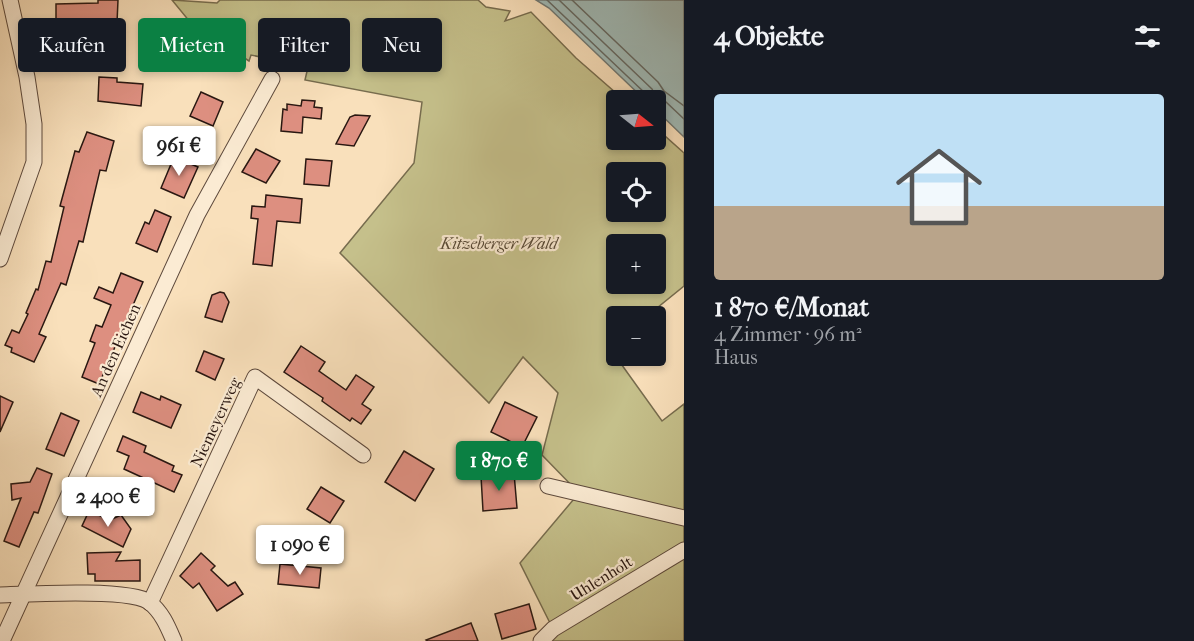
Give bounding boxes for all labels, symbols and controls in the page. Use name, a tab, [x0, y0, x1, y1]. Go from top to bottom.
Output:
chip: Kaufen	[18, 18, 126, 72]
chip: Mieten	[138, 18, 246, 72]
chip: Filter	[258, 18, 350, 72]
chip: Neu	[362, 18, 442, 72]
icon: filters	[1131, 20, 1164, 53]
text: 4 Objekte	[714, 21, 824, 52]
north arrow	[606, 90, 666, 150]
map controls	[606, 90, 666, 366]
pin: 961 €	[137, 126, 221, 177]
icon: home	[885, 133, 993, 241]
text: 961 €	[157, 134, 201, 157]
button: locate	[606, 162, 666, 222]
park label: Kitzeberger Wald	[440, 234, 559, 253]
button: +	[606, 234, 666, 294]
text: 1 870 €/Monat	[714, 292, 869, 323]
street label: An den Eichen	[86, 300, 145, 401]
button: −	[606, 306, 666, 366]
text: 4 Zimmer · 96 m²	[714, 323, 862, 346]
text: Haus	[714, 346, 758, 369]
street label: Niemeyerweg	[186, 374, 245, 470]
pin: 1 870 €	[444, 441, 554, 492]
text: 1 870 €	[470, 449, 528, 472]
pin: 2 400 €	[53, 477, 163, 528]
text: 2 400 €	[76, 485, 140, 508]
pin: 1 090 €	[245, 525, 355, 576]
text: 1 090 €	[270, 533, 330, 556]
street label: Uhlenholt	[567, 552, 636, 605]

